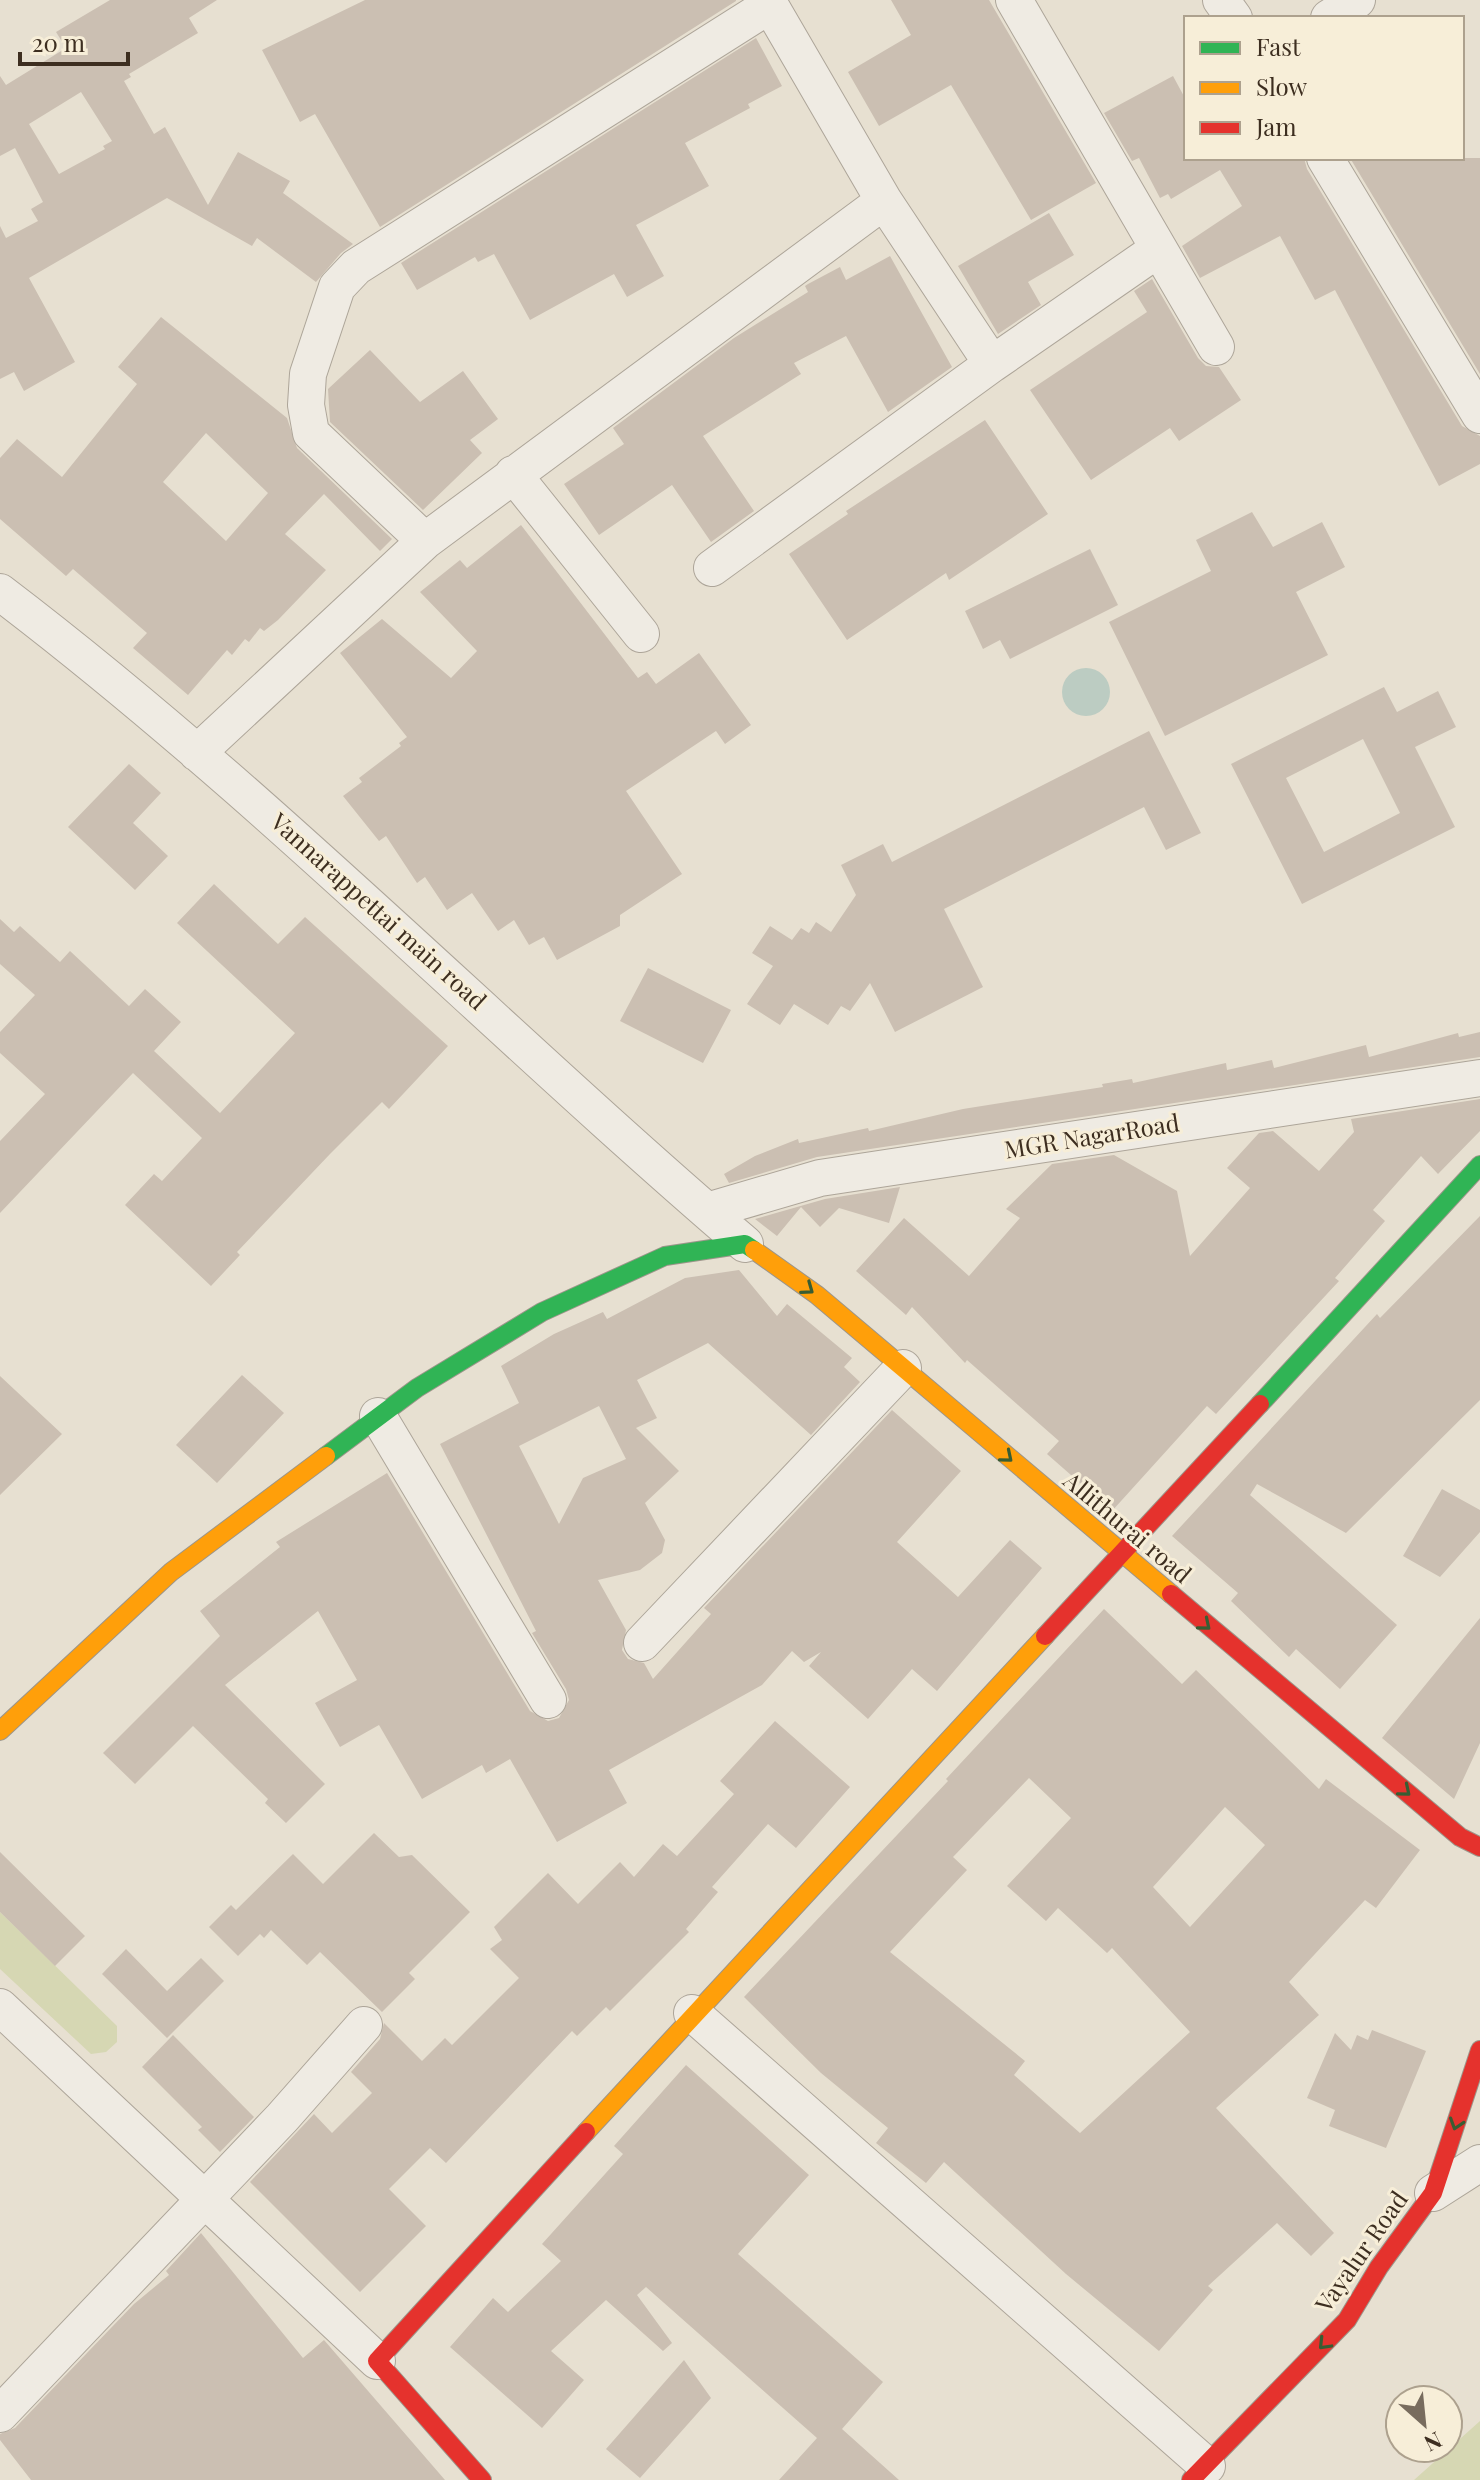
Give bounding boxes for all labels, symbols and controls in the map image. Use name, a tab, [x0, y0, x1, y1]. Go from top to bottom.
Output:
scale bar	[20, 16, 128, 66]
legend	[1184, 16, 1464, 160]
text: 20 m	[32, 26, 85, 58]
text: Fast	[1256, 30, 1301, 62]
text: Slow	[1256, 70, 1308, 102]
text: Jam	[1255, 110, 1297, 142]
street label: Vannarappettai main road	[264, 804, 494, 1016]
street label: MGR NagarRoad	[1002, 1105, 1181, 1165]
one-way arrow	[799, 1279, 814, 1294]
one-way arrow	[997, 1447, 1012, 1462]
street label: Allithurai road	[1057, 1463, 1199, 1589]
one-way arrow	[1196, 1615, 1210, 1630]
one-way arrow	[1395, 1781, 1410, 1796]
one-way arrow	[1449, 2116, 1465, 2130]
street label: Vayalur Road	[1306, 2184, 1414, 2319]
one-way arrow	[1319, 2335, 1334, 2349]
north arrow	[1384, 2384, 1464, 2464]
text: N	[1420, 2426, 1447, 2460]

